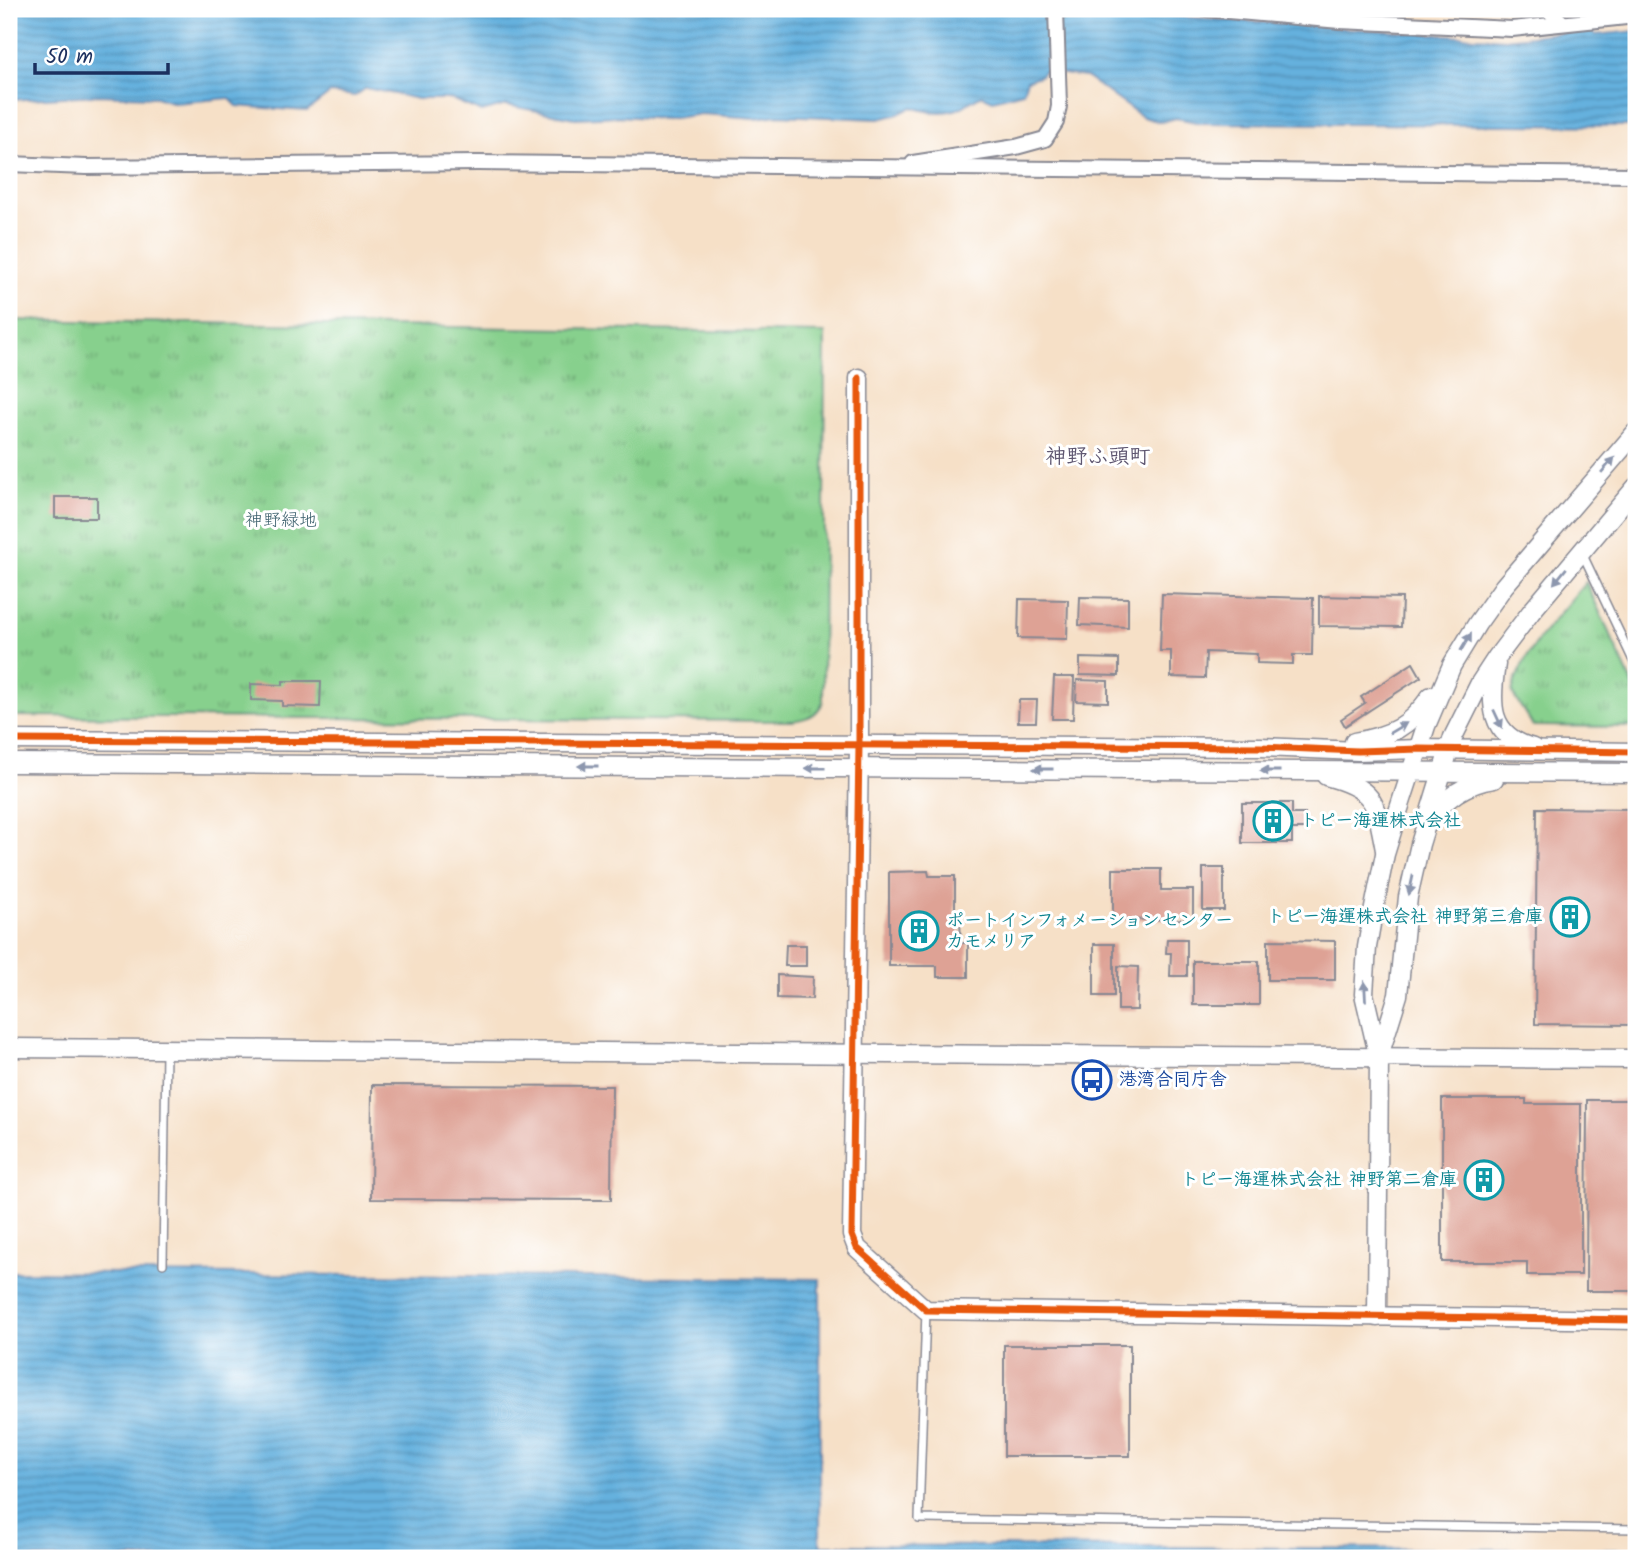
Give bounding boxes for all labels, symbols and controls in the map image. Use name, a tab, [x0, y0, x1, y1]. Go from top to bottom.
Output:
scale bar	[35, 32, 168, 76]
text: 50 m	[46, 41, 93, 74]
district label: 神野ふ頭町	[1046, 441, 1151, 474]
one-way arrow	[1600, 456, 1616, 474]
park label: 神野緑地	[245, 507, 317, 536]
one-way arrow	[1553, 567, 1568, 585]
one-way arrow	[1460, 633, 1472, 652]
one-way arrow	[1492, 709, 1504, 730]
one-way arrow	[1389, 722, 1408, 735]
one-way arrow	[576, 760, 598, 772]
one-way arrow	[804, 762, 826, 774]
one-way arrow	[1031, 763, 1053, 775]
one-way arrow	[1259, 765, 1281, 777]
building icon: トピー海運株式会社	[1252, 800, 1294, 842]
place label: トピー海運株式会社	[1300, 807, 1461, 836]
one-way arrow	[1405, 874, 1416, 896]
building icon: トピー海運株式会社 神野第三倉庫	[1549, 896, 1591, 938]
place label: トピー海運株式会社 神野第三倉庫	[1267, 903, 1543, 932]
place label: ポートインフォメーションセンター カモメリア	[946, 907, 1233, 957]
building icon: ポートインフォメーションセンター カモメリア	[898, 910, 940, 952]
one-way arrow	[1360, 980, 1371, 1002]
bus stop icon: 港湾合同庁舎	[1071, 1059, 1113, 1101]
place label: 港湾合同庁舎	[1119, 1066, 1227, 1095]
building icon: トピー海運株式会社 神野第二倉庫	[1463, 1159, 1505, 1201]
place label: トピー海運株式会社 神野第二倉庫	[1181, 1166, 1457, 1195]

